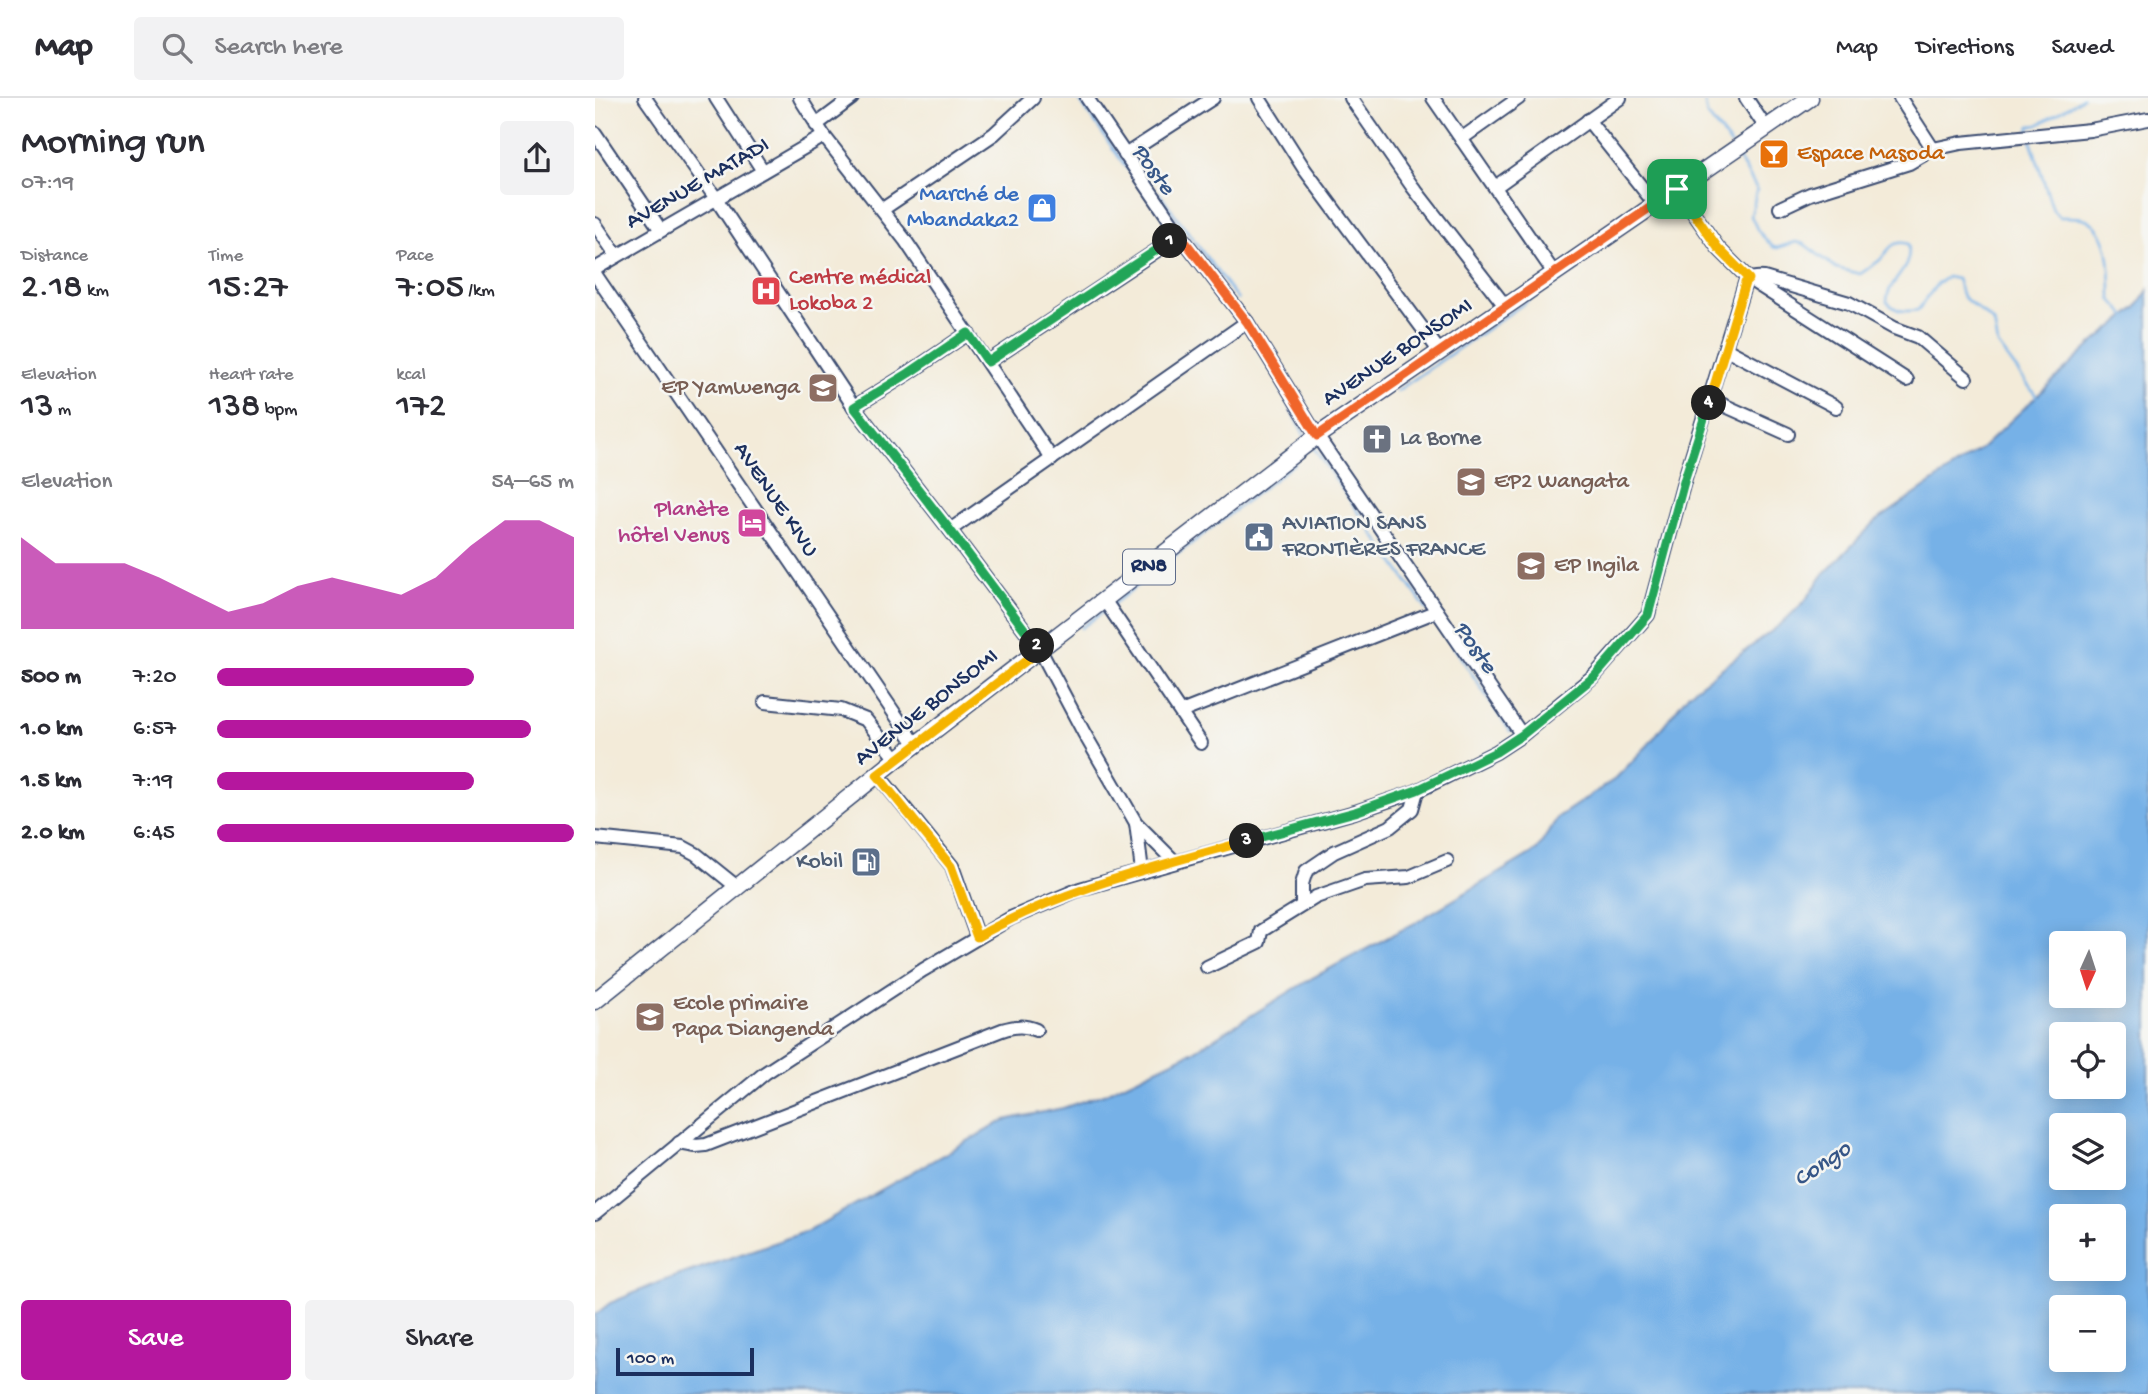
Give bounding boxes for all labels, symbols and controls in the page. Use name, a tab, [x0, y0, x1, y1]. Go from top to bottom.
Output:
search box	[134, 17, 624, 80]
text: Map	[35, 29, 92, 67]
icon: search	[158, 29, 196, 67]
text: Search here	[214, 33, 343, 64]
text: Map	[1836, 34, 1878, 63]
text: Directions	[1916, 34, 2014, 63]
text: Saved	[2052, 34, 2113, 63]
button: share	[500, 121, 574, 195]
text: Morning run	[21, 122, 205, 166]
street label: AVENUE MATADI	[621, 132, 775, 236]
bar icon: Espace Masoda	[1757, 137, 1791, 171]
water label: Poste	[1124, 139, 1181, 203]
place label: Espace Masoda	[1797, 141, 1946, 168]
pin	[1647, 159, 1707, 219]
text: 07:19	[21, 170, 74, 197]
icon: arrive	[1658, 170, 1696, 208]
place label: Marché de Mbandaka2	[907, 182, 1020, 235]
shop icon: Marché de Mbandaka2	[1025, 191, 1059, 225]
pin: 1	[1153, 223, 1187, 258]
text: 1	[1166, 229, 1173, 252]
text: Distance	[21, 245, 88, 268]
text: Time	[209, 245, 243, 268]
text: Pace	[396, 245, 434, 268]
place label: Centre médical Lokoba 2	[789, 265, 931, 318]
text: 2.18	[21, 268, 82, 309]
text: 15:27	[209, 268, 288, 309]
text: 7:05	[396, 268, 464, 309]
hospital icon: Centre médical Lokoba 2	[749, 274, 783, 308]
text: km	[82, 280, 109, 303]
text: /km	[464, 280, 495, 303]
street label: AVENUE BONSOMI	[1318, 293, 1478, 413]
text: Elevation	[21, 364, 97, 387]
text: Heart rate	[209, 364, 294, 387]
text: kcal	[396, 364, 426, 387]
school or university icon: EP Yamwenga	[806, 371, 840, 405]
place label: EP Yamwenga	[661, 375, 801, 402]
pin: 4	[1691, 386, 1727, 420]
text: 13	[21, 387, 53, 428]
text: 138	[209, 387, 260, 428]
text: 172	[396, 387, 446, 428]
text: 4	[1704, 391, 1713, 414]
text: m	[53, 399, 71, 422]
text: bpm	[260, 399, 298, 422]
church icon: La Borne	[1360, 422, 1394, 456]
place label: La Borne	[1400, 426, 1482, 453]
street label: AVENUE KIVU	[727, 437, 823, 563]
school or university icon: EP2 Wangata	[1454, 465, 1488, 499]
text: Elevation	[21, 469, 112, 496]
text: 54–65 m	[491, 469, 574, 496]
place label: EP2 Wangata	[1494, 469, 1630, 496]
place label: Planète hôtel Venus	[618, 497, 730, 550]
hotel icon: Planète hôtel Venus	[735, 506, 769, 540]
place label: AVIATION SANS FRONTIÈRES FRANCE	[1281, 511, 1487, 564]
public building icon: AVIATION SANS FRONTIÈRES FRANCE	[1242, 520, 1276, 554]
school or university icon: EP Ingila	[1514, 549, 1548, 583]
road number: RN8	[1123, 550, 1175, 584]
place label: EP Ingila	[1554, 553, 1640, 580]
water label: Poste	[1446, 616, 1503, 681]
pin: 2	[1019, 628, 1055, 664]
text: 2	[1032, 634, 1041, 657]
street label: AVENUE BONSOMI	[850, 643, 1004, 773]
text: 500 m	[21, 664, 81, 691]
text: 7:20	[133, 664, 177, 691]
text: 1.0 km	[21, 716, 83, 743]
text: 6:57	[133, 716, 176, 743]
text: 1.5 km	[21, 768, 82, 795]
text: 7:19	[133, 768, 173, 795]
text: 2.0 km	[21, 820, 85, 847]
text: 6:45	[133, 820, 175, 847]
pin: 3	[1229, 824, 1265, 858]
text: 3	[1242, 829, 1251, 852]
fuel station icon: Kobil	[849, 845, 883, 879]
place label: Kobil	[796, 849, 843, 876]
north arrow	[2049, 931, 2126, 1008]
map controls	[2049, 931, 2126, 1372]
place label: Ecole primaire Papa Diangenda	[672, 991, 835, 1044]
school or university icon: Ecole primaire Papa Diangenda	[633, 1000, 667, 1034]
button: locate	[2049, 1022, 2126, 1099]
button: layers	[2049, 1113, 2126, 1190]
water label: Congo	[1789, 1135, 1858, 1195]
button: +	[2049, 1204, 2126, 1281]
button: −	[2049, 1295, 2126, 1372]
button: Save	[21, 1300, 291, 1380]
button: Share	[305, 1300, 574, 1380]
scale bar	[616, 1345, 754, 1377]
text: 100 m	[627, 1348, 674, 1371]

